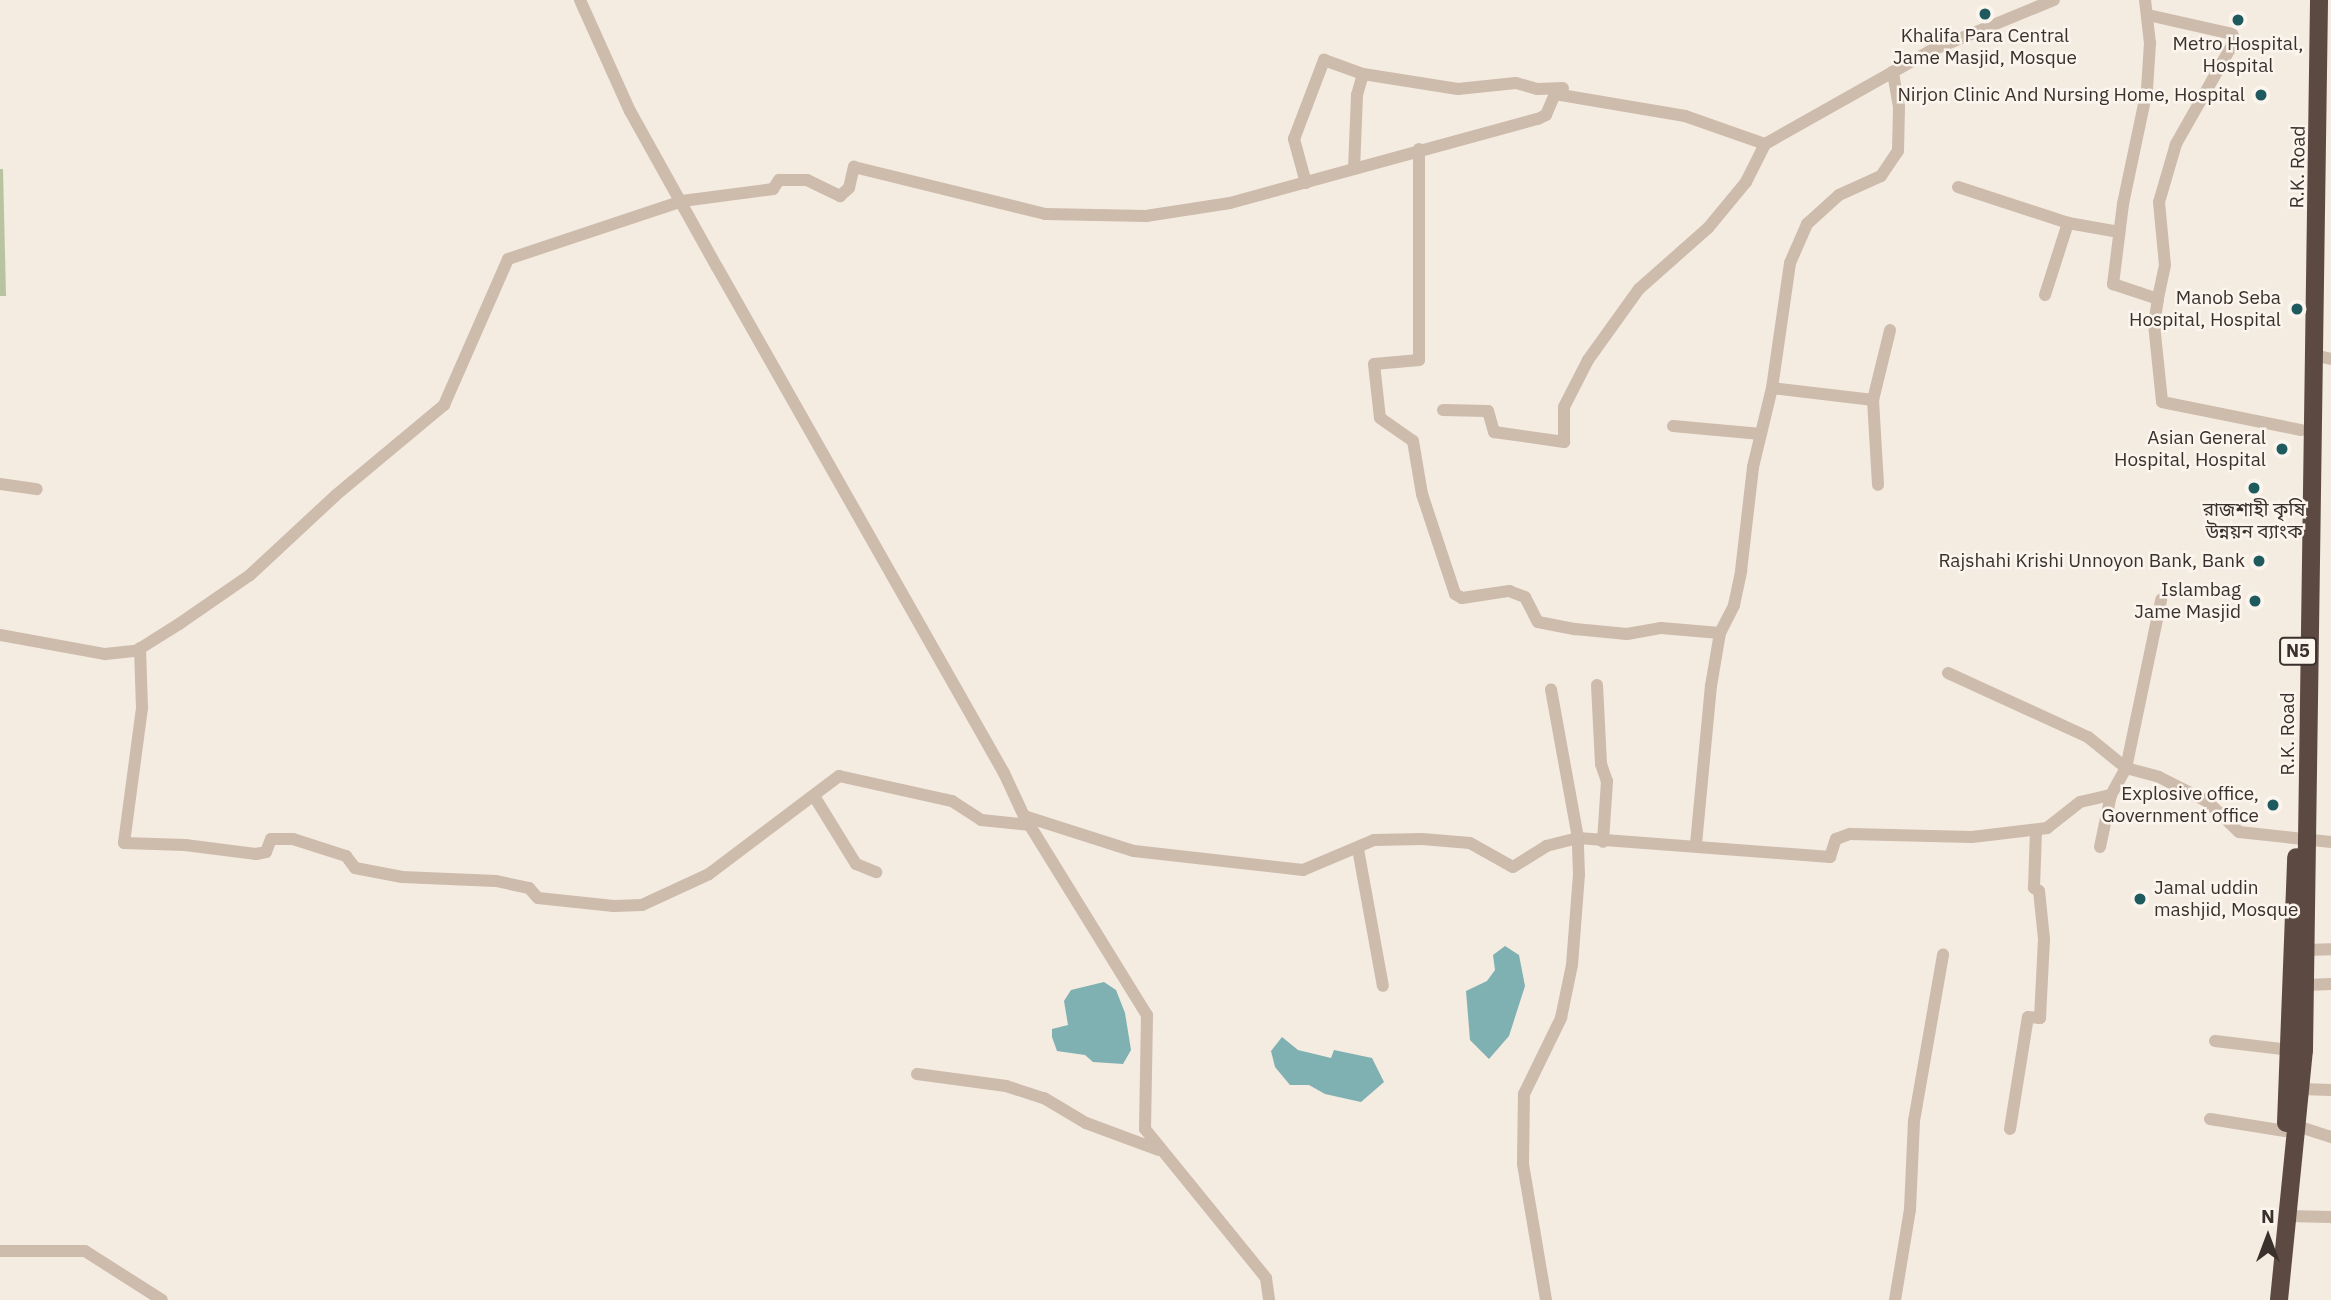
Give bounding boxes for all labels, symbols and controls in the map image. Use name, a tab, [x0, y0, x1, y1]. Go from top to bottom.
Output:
marker: Khalifa Para Central Jame Masjid, Mosque	[1977, 6, 1993, 22]
marker: Metro Hospital, Hospital	[2228, 10, 2248, 30]
place label: Khalifa Para Central Jame Masjid, Mosque	[1893, 25, 2077, 69]
place label: Metro Hospital, Hospital	[2173, 33, 2303, 77]
place label: Nirjon Clinic And Nursing Home, Hospital	[1897, 84, 2245, 106]
marker: Nirjon Clinic And Nursing Home, Hospital	[2251, 85, 2271, 105]
street label: R.K. Road	[2286, 125, 2310, 209]
place label: Manob Seba Hospital, Hospital	[2129, 287, 2281, 331]
marker: Manob Seba Hospital, Hospital	[2287, 299, 2307, 319]
place label: Asian General Hospital, Hospital	[2114, 427, 2266, 471]
marker: Asian General Hospital, Hospital	[2272, 439, 2292, 459]
marker: রাজশাহী কৃষি উন্নয়ন ব্যাংক	[2246, 480, 2262, 496]
place label: রাজশাহী কৃষি উন্নয়ন ব্যাংক	[2203, 499, 2305, 543]
place label: Rajshahi Krishi Unnoyon Bank, Bank	[1938, 550, 2245, 572]
marker: Rajshahi Krishi Unnoyon Bank, Bank	[2251, 553, 2267, 569]
place label: Islambag Jame Masjid	[2134, 579, 2241, 623]
marker: Islambag Jame Masjid	[2247, 593, 2263, 609]
road number: N5	[2279, 636, 2317, 666]
street label: R.K. Road	[2277, 693, 2299, 775]
place label: Explosive office, Government office	[2102, 783, 2259, 827]
marker: Explosive office, Government office	[2265, 797, 2281, 813]
place label: Jamal uddin mashjid, Mosque	[2154, 877, 2299, 921]
marker: Jamal uddin mashjid, Mosque	[2132, 891, 2148, 907]
north arrow	[2233, 1202, 2303, 1272]
text: N	[2261, 1204, 2275, 1228]

